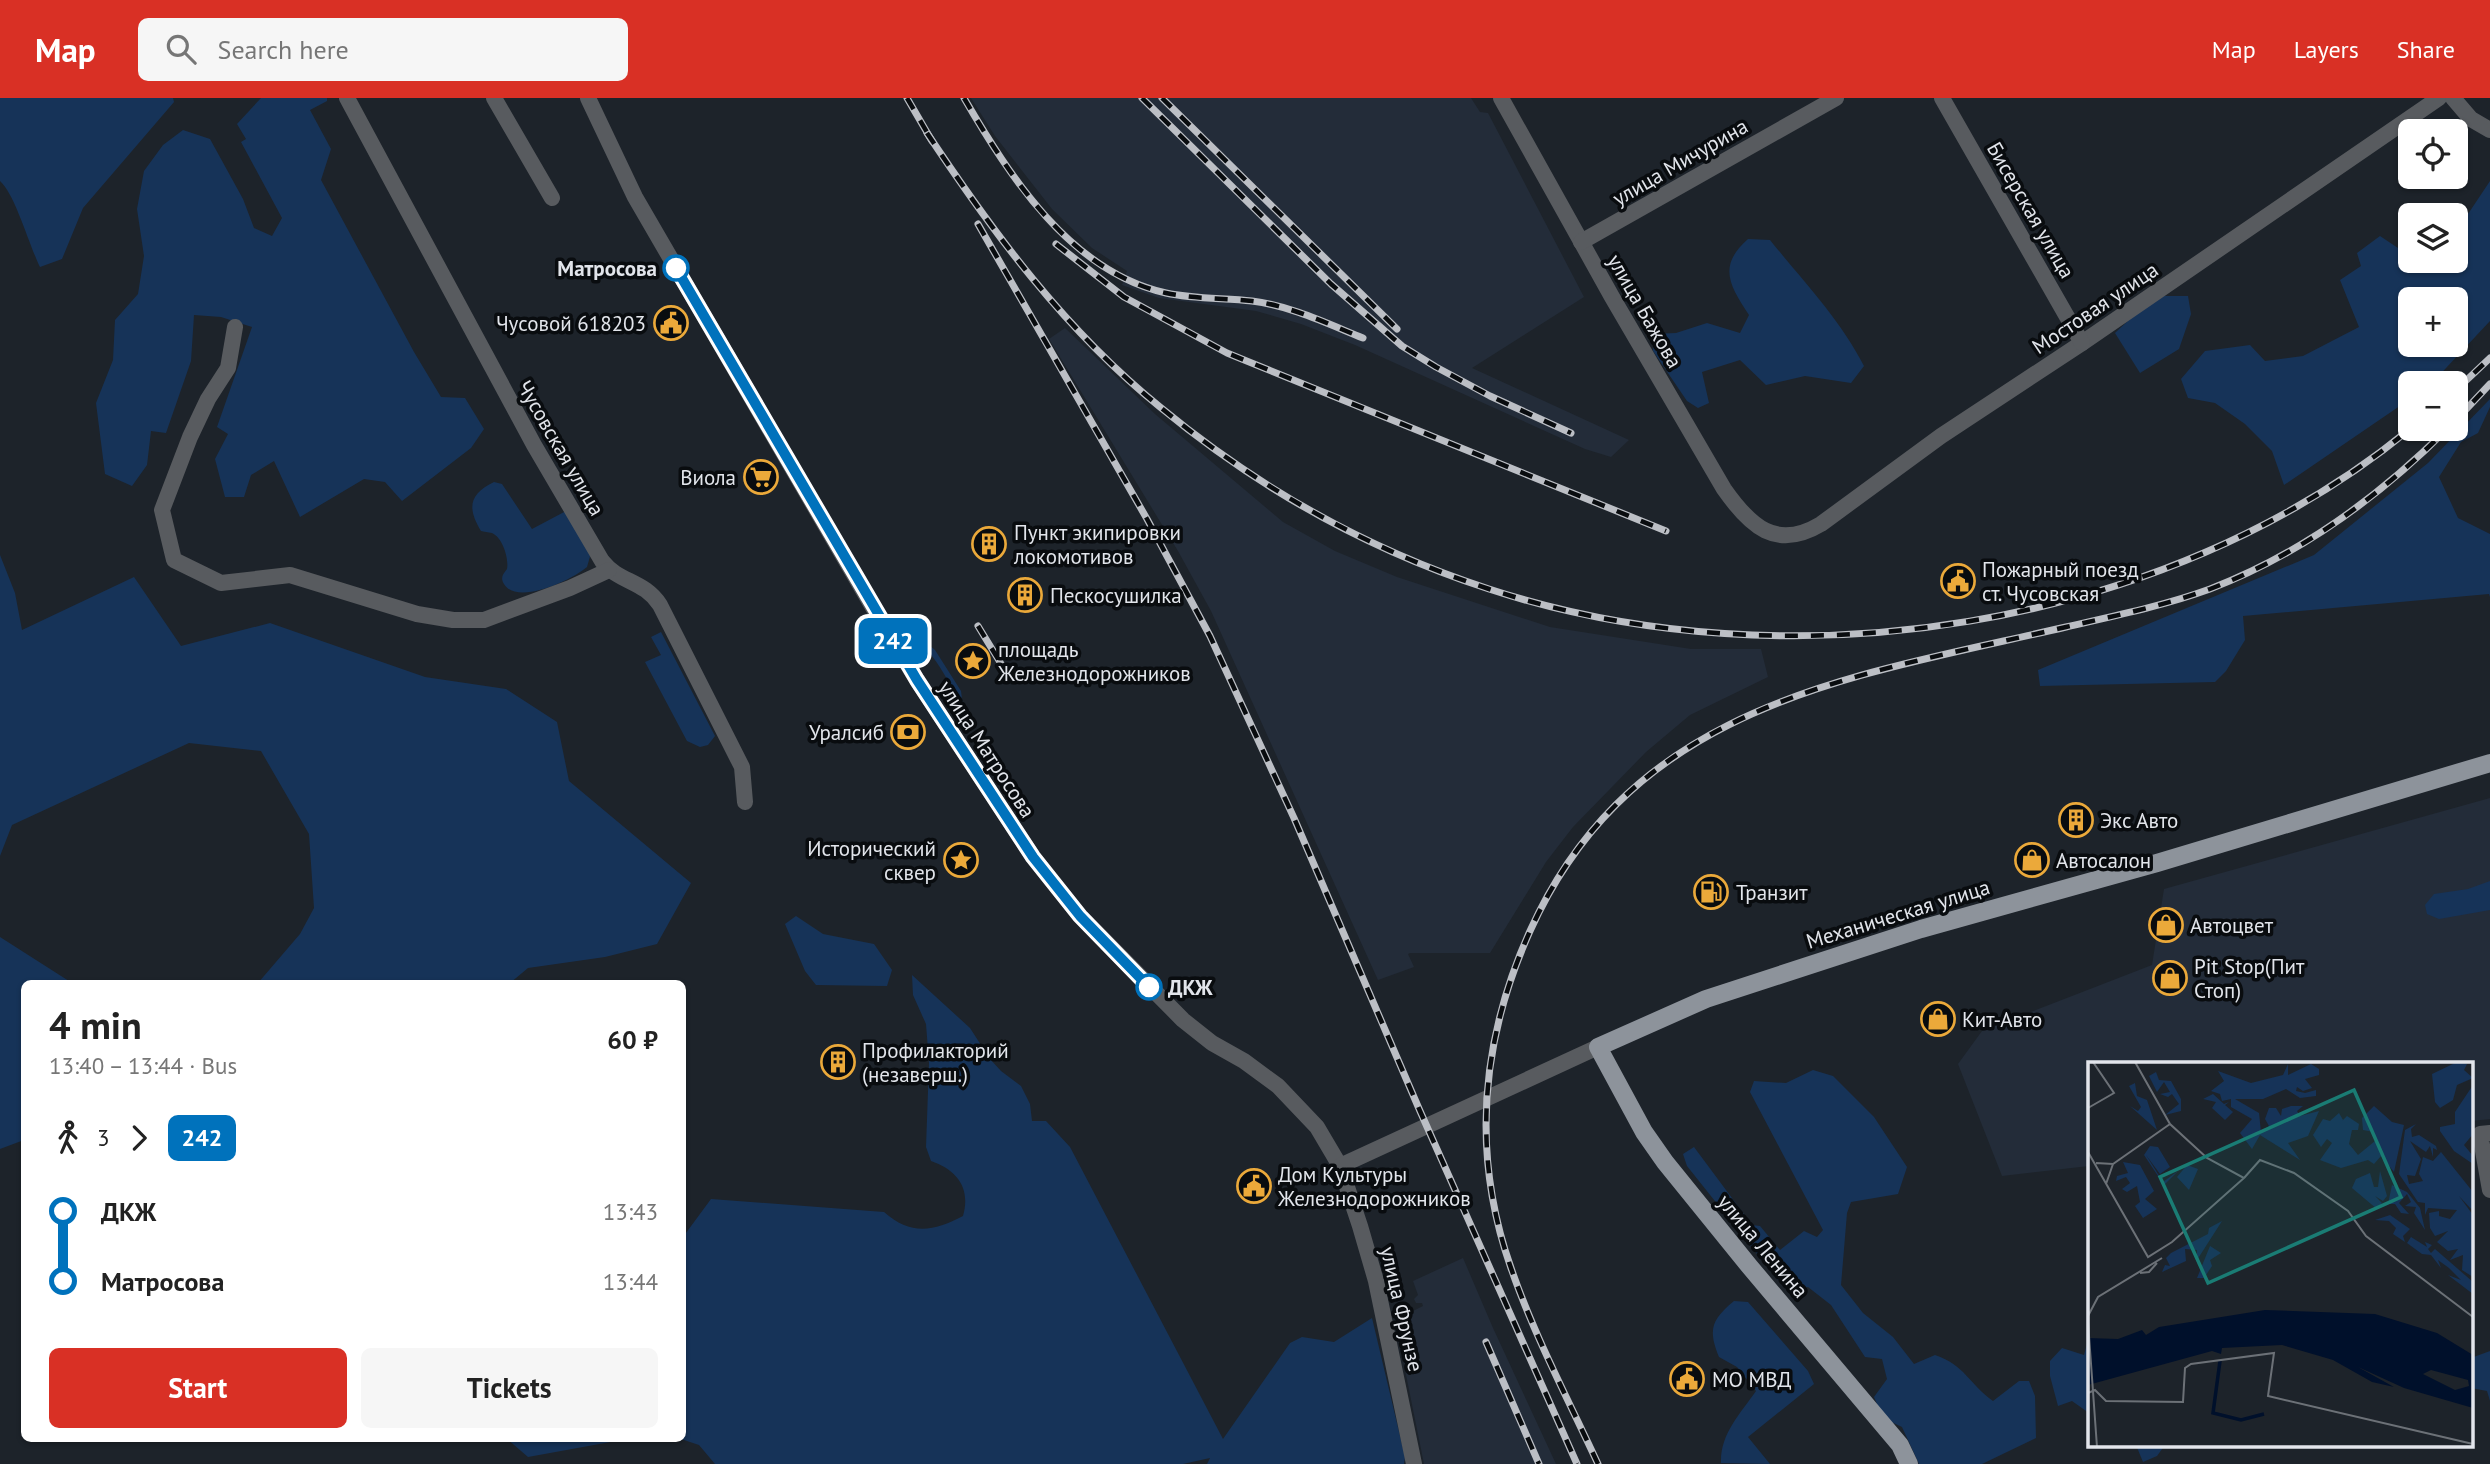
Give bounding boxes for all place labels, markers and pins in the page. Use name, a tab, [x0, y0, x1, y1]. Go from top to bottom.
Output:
place label: Матросова	[557, 255, 657, 282]
marker: Матросова	[663, 255, 689, 281]
public building icon: Чусовой 618203	[652, 304, 690, 342]
place label: Чусовой 618203	[496, 310, 646, 337]
supermarket icon: Виола	[742, 458, 780, 496]
place label: Виола	[680, 464, 736, 491]
place label: Пункт экипировки локомотивов	[1013, 519, 1181, 570]
building icon: Пункт экипировки локомотивов	[970, 525, 1008, 563]
place label: Пожарный поезд ст. Чусовская	[1982, 556, 2139, 607]
public building icon: Пожарный поезд ст. Чусовская	[1939, 562, 1977, 600]
building icon: Пескосушилка	[1006, 576, 1044, 614]
place label: Пескосушилка	[1050, 582, 1182, 609]
place label: площадь Железнодорожников	[997, 636, 1191, 687]
place icon: площадь Железнодорожников	[954, 642, 992, 680]
bank icon: Уралсиб	[889, 713, 927, 751]
place label: Уралсиб	[809, 719, 884, 746]
building icon: Экс Авто	[2057, 801, 2095, 839]
place label: Экс Авто	[2100, 807, 2178, 834]
place label: Исторический сквер	[807, 835, 936, 886]
place icon: Исторический сквер	[942, 841, 980, 879]
shop icon: Автосалон	[2013, 841, 2051, 879]
place label: Автосалон	[2056, 847, 2151, 874]
fuel station icon: Транзит	[1692, 873, 1730, 911]
place label: Транзит	[1736, 879, 1808, 906]
shop icon: Автоцвет	[2147, 906, 2185, 944]
place label: Автоцвет	[2190, 912, 2274, 939]
place label: Pit Stop(Пит Стоп)	[2194, 953, 2305, 1004]
shop icon: Pit Stop(Пит Стоп)	[2151, 959, 2189, 997]
marker: ДКЖ	[1136, 974, 1162, 1000]
place label: ДКЖ	[1168, 974, 1213, 1001]
shop icon: Кит-Авто	[1919, 1000, 1957, 1038]
place label: Кит-Авто	[1962, 1006, 2042, 1033]
place label: Профилакторий (незаверш.)	[862, 1037, 1009, 1088]
building icon: Профилакторий (незаверш.)	[819, 1043, 857, 1081]
place label: Дом Культуры Железнодорожников	[1277, 1161, 1471, 1212]
public building icon: Дом Культуры Железнодорожников	[1235, 1167, 1273, 1205]
public building icon: МО МВД	[1668, 1360, 1706, 1398]
place label: МО МВД	[1712, 1366, 1792, 1393]

